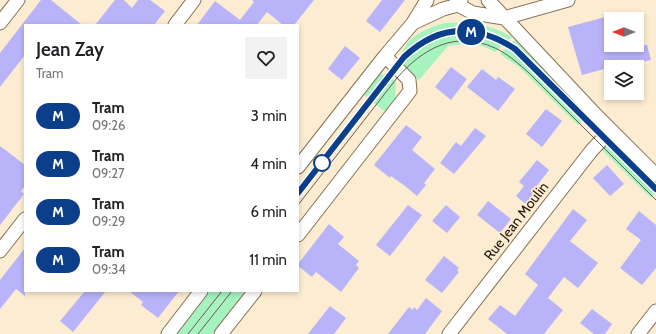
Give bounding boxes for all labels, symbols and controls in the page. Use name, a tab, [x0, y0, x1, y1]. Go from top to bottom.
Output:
north arrow	[604, 12, 644, 52]
map controls	[604, 12, 644, 100]
line badge: M	[458, 19, 484, 45]
text: M	[465, 23, 477, 41]
button: heart	[245, 37, 287, 79]
text: Jean Zay	[36, 38, 104, 61]
button: layers	[604, 60, 644, 100]
text: Tram	[36, 65, 63, 81]
text: Tram	[92, 99, 124, 117]
text: M	[52, 107, 64, 125]
text: 3 min	[251, 107, 287, 125]
text: 09:26	[92, 117, 125, 133]
text: Tram	[92, 147, 124, 165]
unlabelled marker	[313, 154, 331, 172]
text: M	[52, 155, 64, 173]
text: 4 min	[250, 155, 287, 173]
text: 09:27	[92, 165, 125, 181]
street label: Rue Jean Moulin	[480, 178, 552, 264]
text: Tram	[92, 195, 124, 213]
text: M	[52, 203, 64, 221]
text: 6 min	[250, 203, 287, 221]
text: 09:29	[92, 213, 125, 229]
text: Tram	[92, 243, 124, 261]
text: M	[52, 251, 64, 269]
text: 11 min	[249, 251, 287, 269]
text: 09:34	[92, 261, 126, 277]

